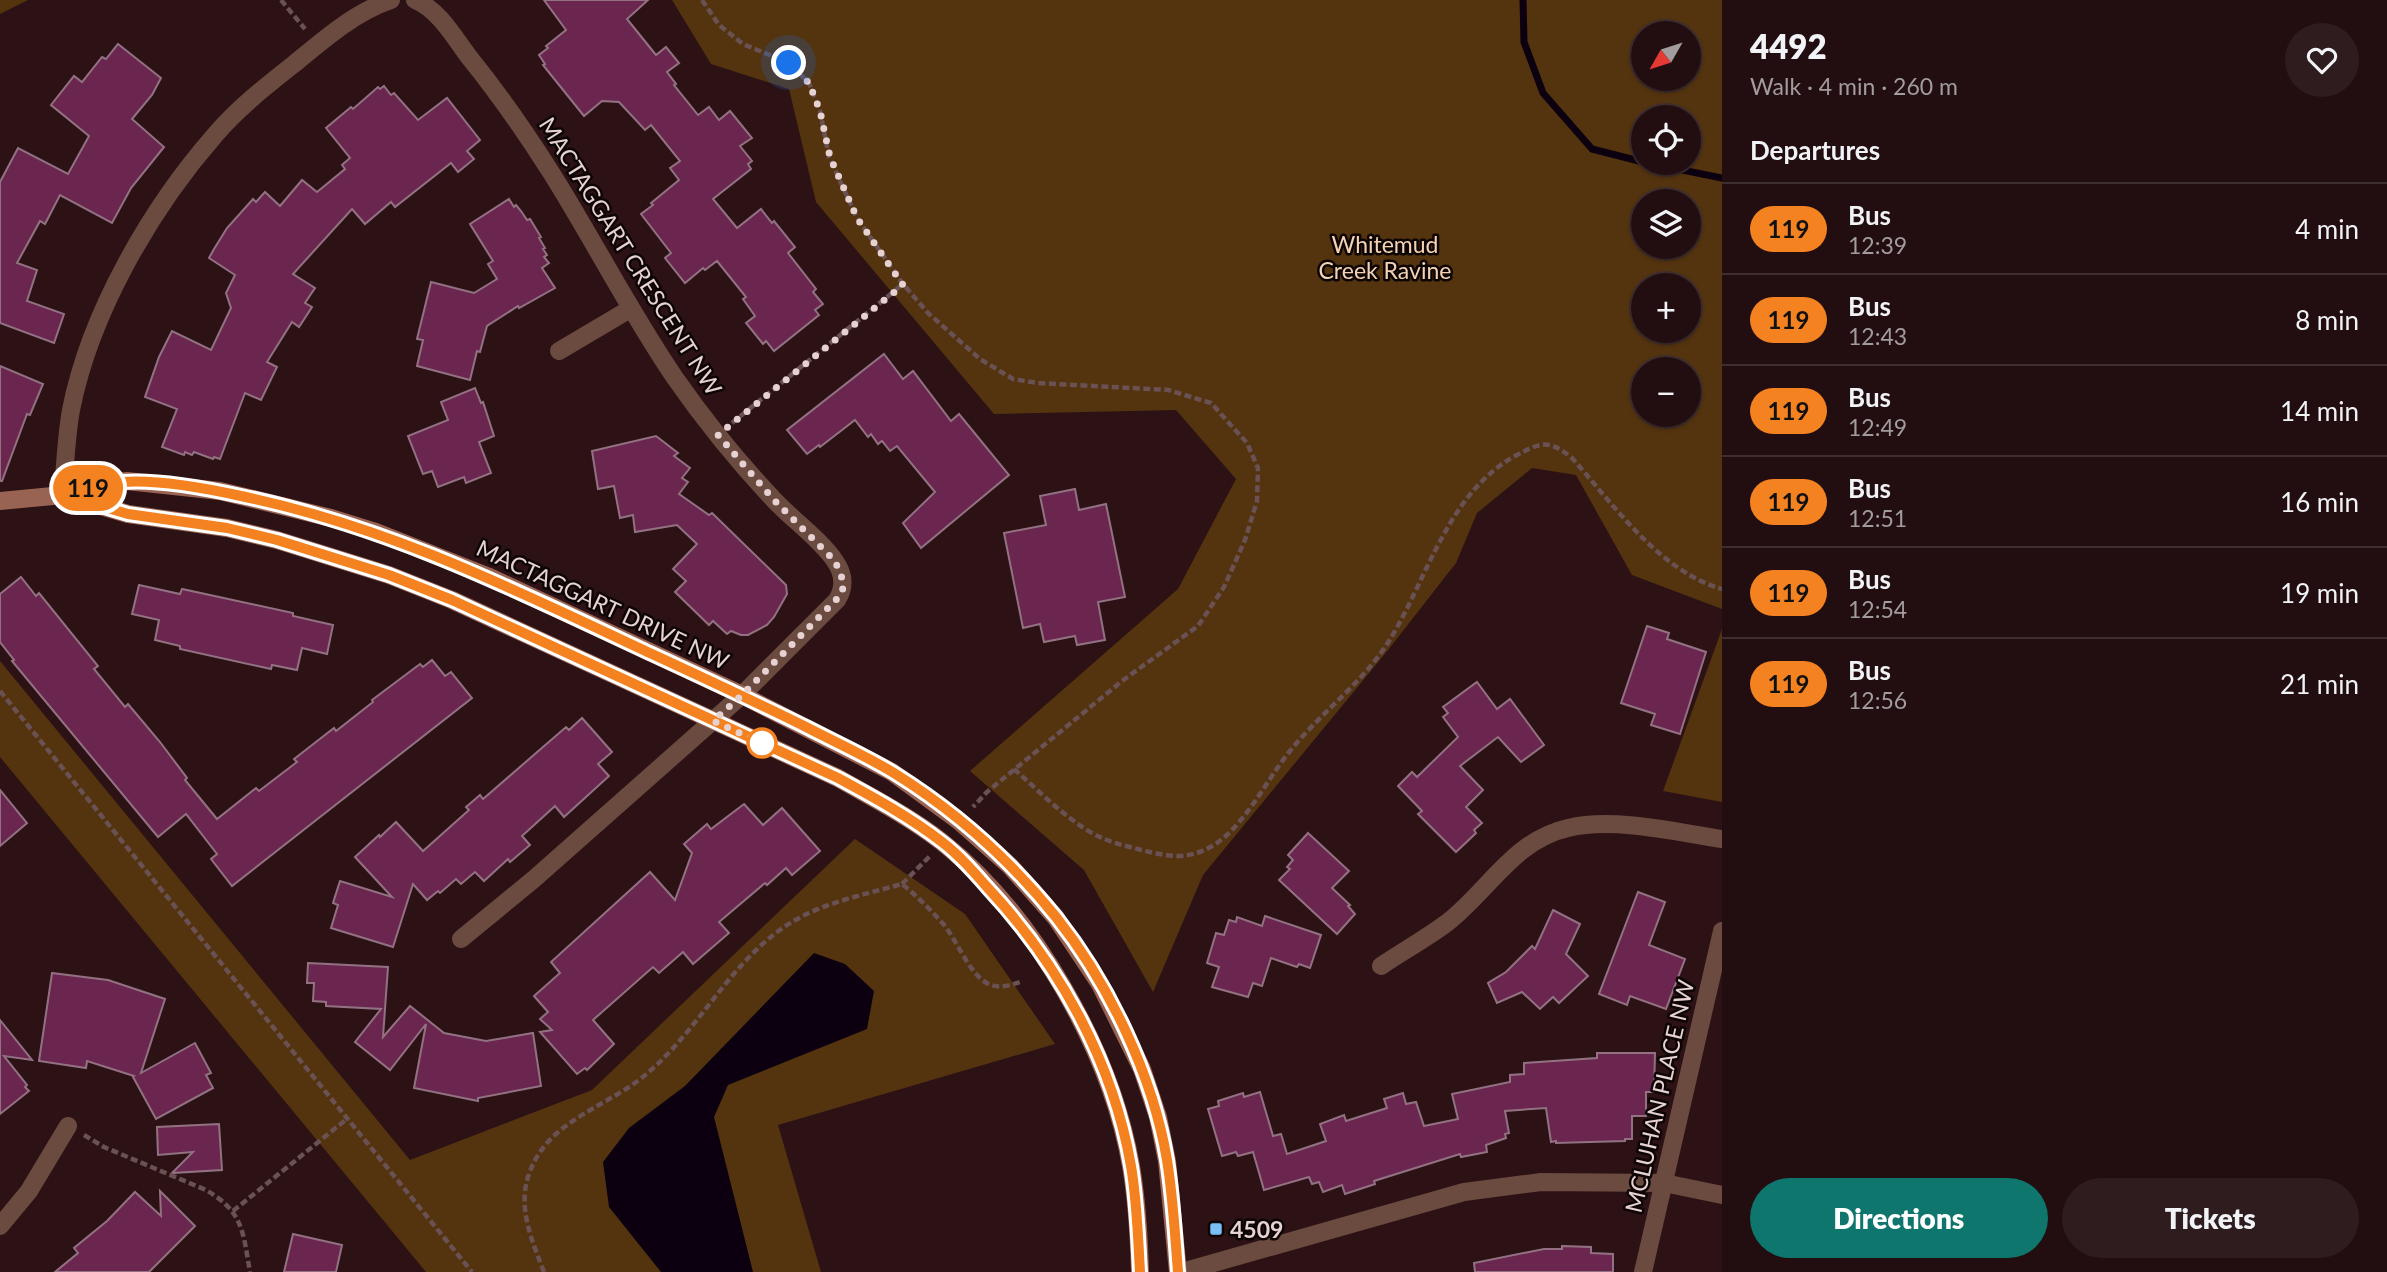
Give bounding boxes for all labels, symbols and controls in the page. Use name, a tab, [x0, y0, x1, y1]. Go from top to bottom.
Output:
north arrow	[1631, 21, 1701, 91]
map controls	[1631, 21, 1701, 427]
button: heart	[2285, 23, 2359, 97]
text: 4492	[1750, 26, 1827, 66]
your location	[771, 45, 806, 80]
text: Walk · 4 min · 260 m	[1750, 72, 1958, 100]
button: locate	[1631, 105, 1701, 175]
street label: MACTAGGART CRESCENT NW	[534, 112, 728, 400]
text: Departures	[1750, 134, 1880, 166]
button: layers	[1631, 189, 1701, 259]
text: Bus	[1848, 199, 1891, 231]
text: 4 min	[2295, 213, 2359, 245]
text: 119	[1768, 214, 1809, 243]
park label: Whitemud Creek Ravine	[1319, 230, 1451, 284]
text: 12:39	[1848, 231, 1907, 259]
button: +	[1631, 273, 1701, 343]
text: Bus	[1848, 290, 1891, 322]
text: 8 min	[2295, 304, 2359, 336]
text: 119	[1768, 305, 1809, 334]
text: 12:43	[1848, 322, 1907, 350]
button: −	[1631, 357, 1701, 427]
text: Bus	[1848, 381, 1891, 413]
text: 14 min	[2280, 395, 2359, 427]
text: 119	[1768, 396, 1809, 425]
text: 12:49	[1848, 413, 1907, 441]
line badge: 119	[48, 465, 128, 511]
text: Bus	[1848, 472, 1891, 504]
text: 119	[67, 473, 109, 502]
text: 16 min	[2280, 486, 2359, 518]
text: 119	[1768, 487, 1809, 516]
text: 12:51	[1848, 504, 1907, 532]
street label: MACTAGGART DRIVE NW	[472, 533, 734, 675]
text: Bus	[1848, 563, 1891, 595]
text: 19 min	[2280, 577, 2359, 609]
text: 119	[1768, 578, 1809, 607]
text: 12:54	[1848, 595, 1907, 623]
text: Bus	[1848, 654, 1891, 686]
text: 21 min	[2280, 668, 2359, 700]
text: 119	[1768, 669, 1809, 698]
text: 12:56	[1848, 686, 1907, 714]
unlabelled marker	[747, 728, 777, 758]
street label: MCLUHAN PLACE NW	[1619, 977, 1699, 1215]
button: Directions	[1750, 1178, 2048, 1258]
button: Tickets	[2062, 1178, 2359, 1258]
place label: 4509	[1230, 1215, 1283, 1243]
marker: 4509	[1208, 1221, 1224, 1237]

